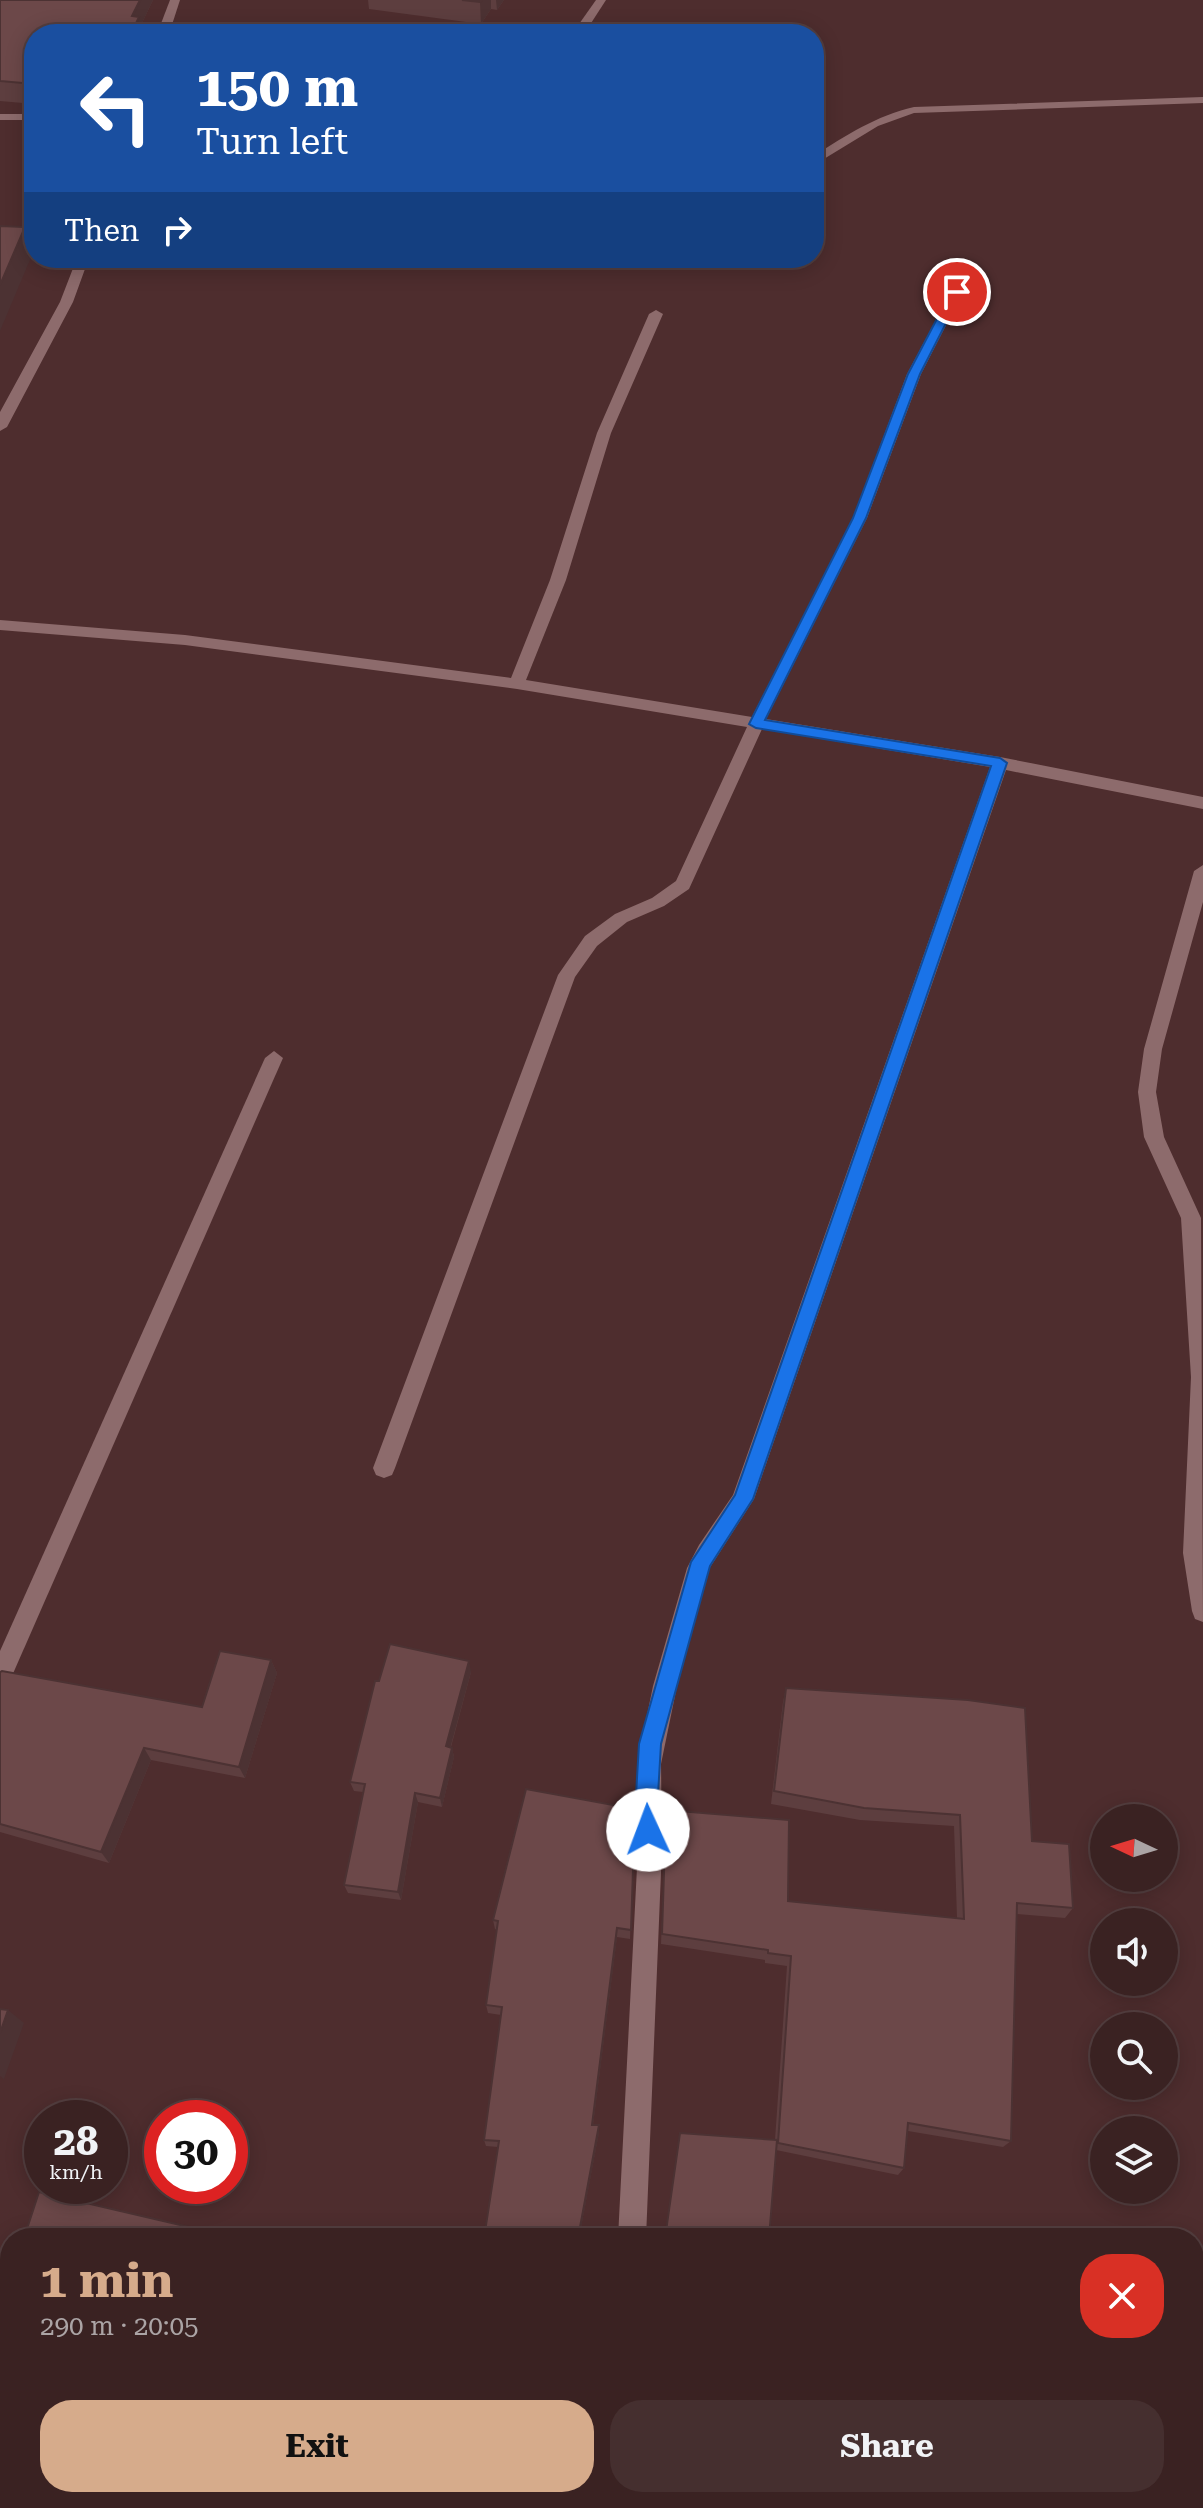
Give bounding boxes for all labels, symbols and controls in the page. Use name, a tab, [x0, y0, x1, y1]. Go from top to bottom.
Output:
text: 150 m	[196, 54, 358, 120]
icon: left	[64, 56, 168, 160]
text: Turn left	[196, 121, 348, 163]
icon: right	[155, 208, 199, 252]
text: Then	[64, 213, 139, 248]
pin	[923, 258, 991, 326]
icon: arrive	[935, 270, 979, 314]
position arrow	[606, 1788, 690, 1872]
north arrow	[1090, 1804, 1178, 1892]
map controls	[1090, 1804, 1178, 2204]
button: sound	[1090, 1908, 1178, 1996]
button: search	[1090, 2012, 1178, 2100]
speed limit sign: 30	[144, 2100, 248, 2204]
button: layers	[1090, 2116, 1178, 2204]
text: 28	[54, 2118, 98, 2165]
text: km/h	[49, 2160, 103, 2184]
text: 1 min	[40, 2253, 173, 2309]
button: close	[1080, 2254, 1164, 2338]
text: 290 m · 20:05	[40, 2311, 199, 2341]
button: Exit	[40, 2400, 594, 2492]
button: Share	[610, 2400, 1164, 2492]

